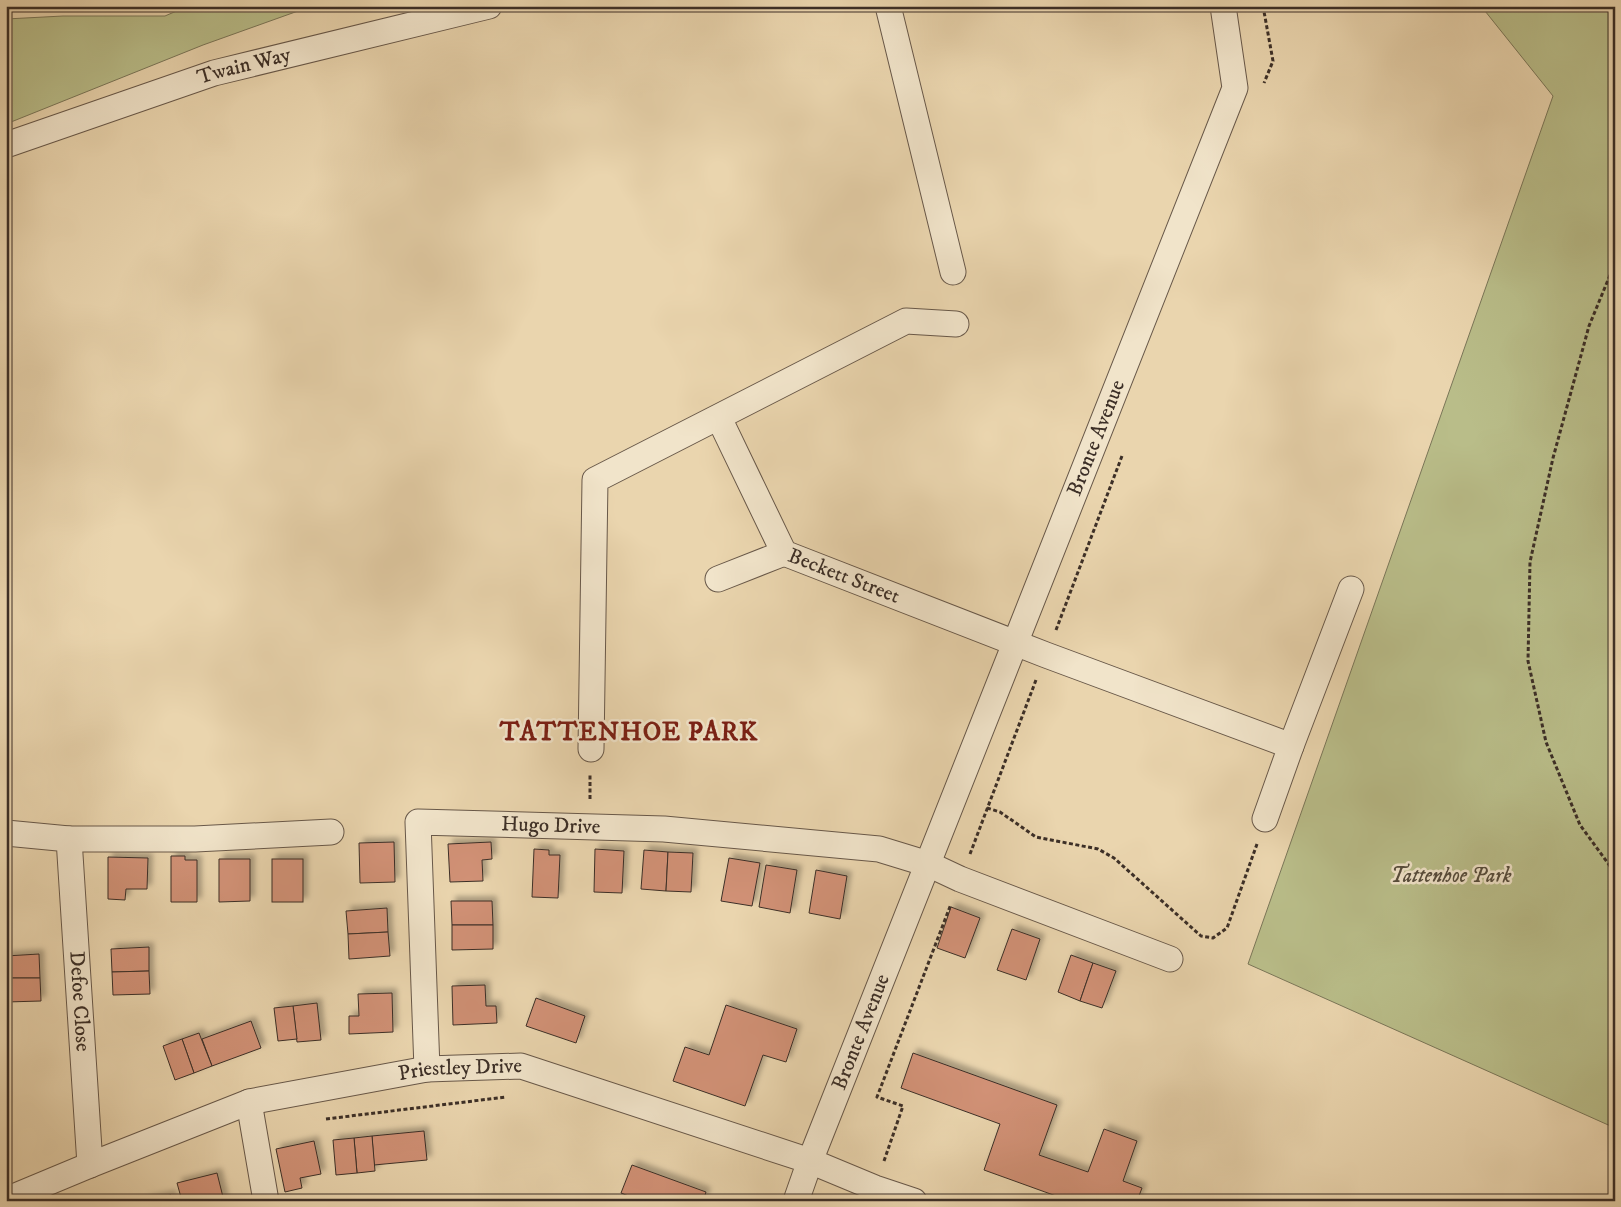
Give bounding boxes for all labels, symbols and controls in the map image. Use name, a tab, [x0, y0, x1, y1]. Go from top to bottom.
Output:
street label: Twain Way	[194, 42, 294, 91]
street label: Bronte Avenue	[1062, 376, 1131, 500]
street label: Beckett Street	[784, 543, 904, 610]
district label: TATTENHOE PARK	[499, 716, 758, 749]
street label: Hugo Drive	[501, 811, 601, 840]
park label: Tattenhoe Park	[1390, 863, 1512, 889]
street label: Defoe Close	[63, 950, 96, 1053]
street label: Bronte Avenue	[826, 970, 896, 1094]
street label: Priestley Drive	[396, 1053, 523, 1087]

